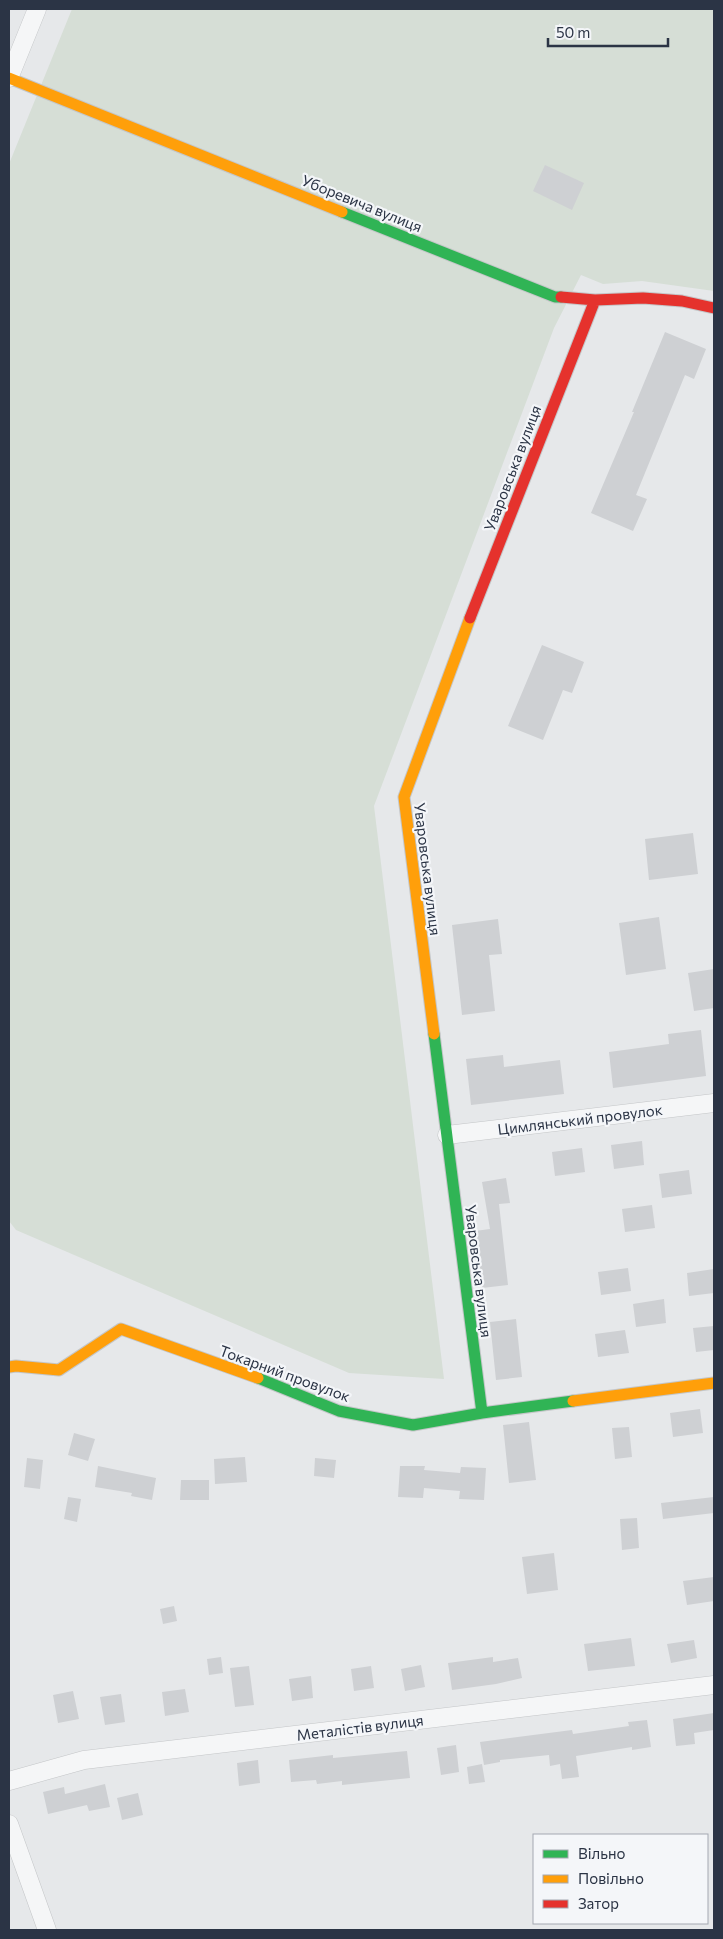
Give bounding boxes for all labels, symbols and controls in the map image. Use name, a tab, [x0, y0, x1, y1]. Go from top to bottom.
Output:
scale bar	[548, 15, 668, 47]
text: 50 m	[556, 23, 590, 41]
street label: Уборевича вулиця	[299, 171, 425, 235]
street label: Уваровська вулиця	[480, 402, 544, 534]
street label: Уваровська вулиця	[411, 802, 445, 936]
street label: Цимлянський провулок	[496, 1100, 664, 1138]
street label: Уваровська вулиця	[462, 1204, 496, 1338]
street label: Токарний провулок	[217, 1341, 353, 1405]
street label: Металістів вулиця	[295, 1710, 425, 1744]
legend	[533, 1834, 708, 1924]
text: Вільно	[578, 1844, 625, 1862]
text: Повільно	[578, 1869, 644, 1887]
text: Затор	[578, 1894, 619, 1912]

